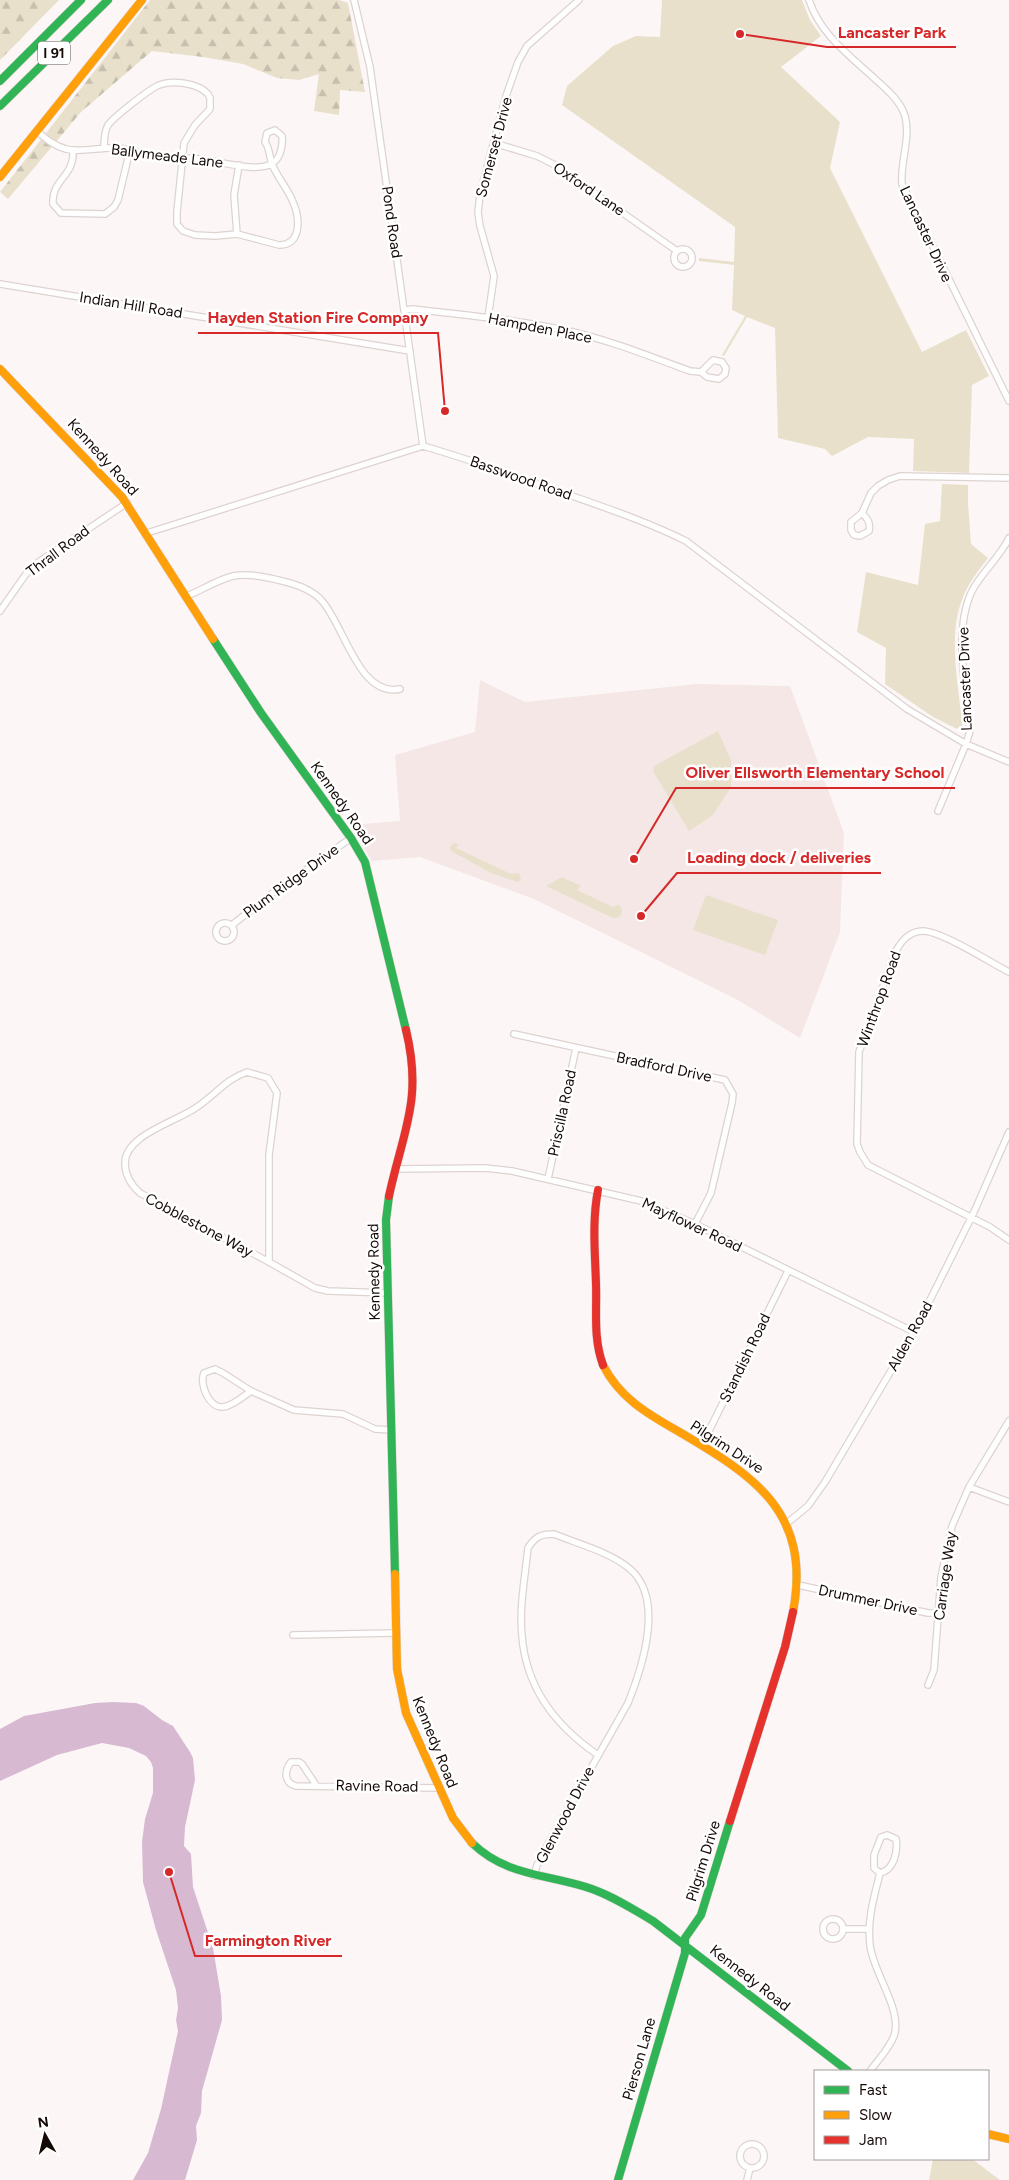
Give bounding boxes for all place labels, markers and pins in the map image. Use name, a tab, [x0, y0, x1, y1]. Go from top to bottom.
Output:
callout: Lancaster Park	[827, 16, 956, 47]
callout: Hayden Station Fire Company	[198, 302, 438, 333]
callout: Oliver Ellsworth Elementary School	[676, 757, 955, 788]
callout: Loading dock / deliveries	[677, 842, 881, 873]
callout: Farmington River	[195, 1925, 342, 1956]

